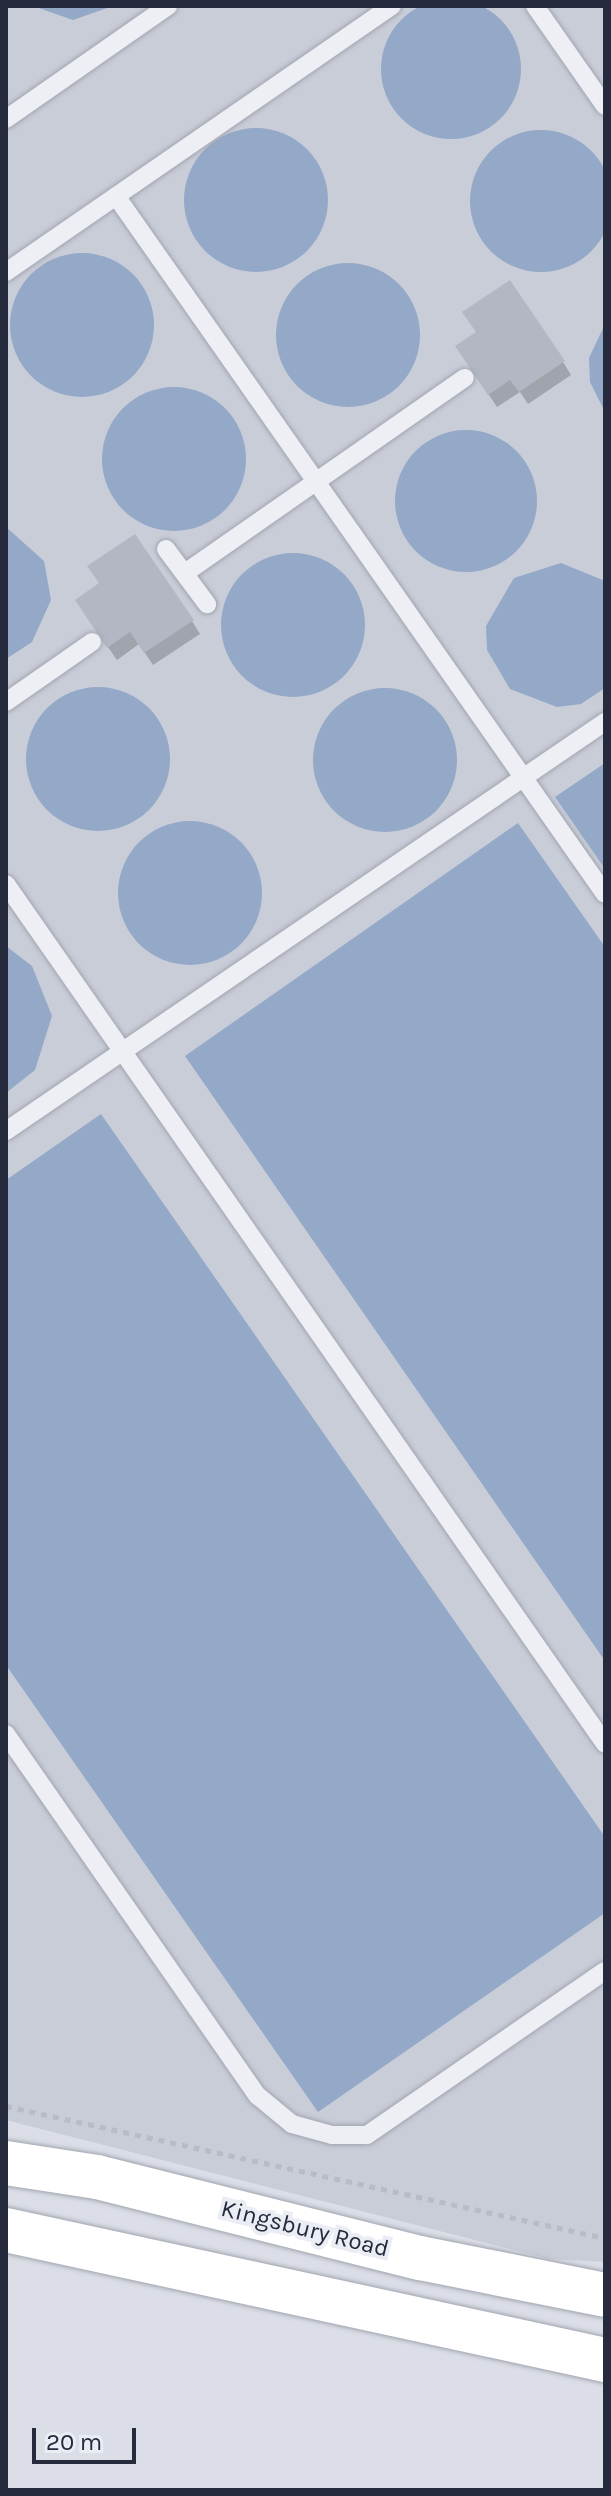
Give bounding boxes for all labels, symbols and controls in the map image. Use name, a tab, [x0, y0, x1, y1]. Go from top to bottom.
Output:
street label: Kingsbury Road	[218, 2194, 392, 2264]
scale bar	[36, 2412, 140, 2462]
text: 20 m	[46, 2428, 102, 2456]

